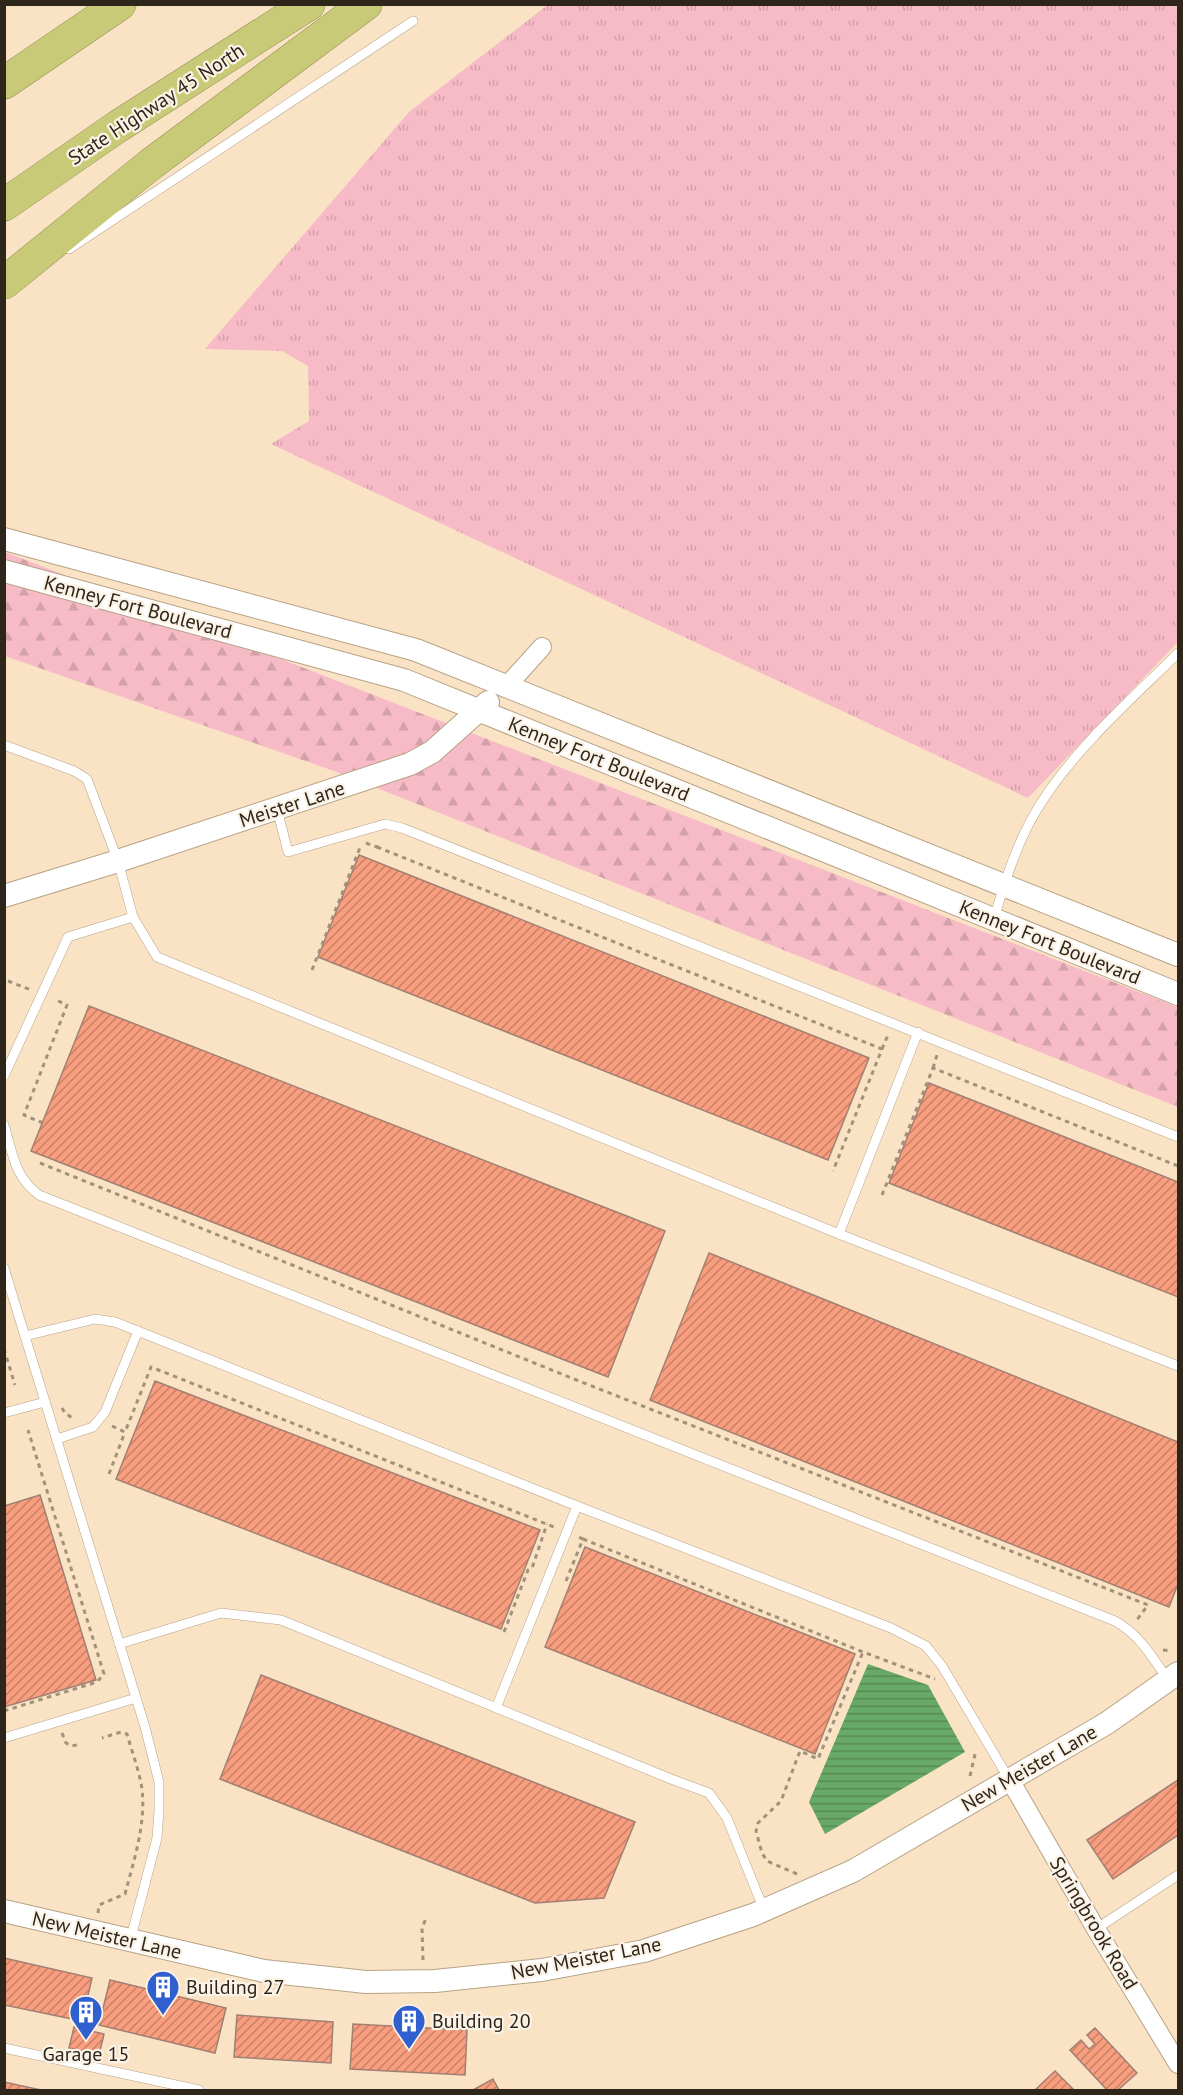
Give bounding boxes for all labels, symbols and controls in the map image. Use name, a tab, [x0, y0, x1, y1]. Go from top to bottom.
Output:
street label: State Highway 45 North	[63, 37, 249, 171]
street label: Kenney Fort Boulevard	[41, 569, 235, 645]
street label: Kenney Fort Boulevard	[504, 711, 694, 807]
street label: Meister Lane	[236, 775, 348, 833]
street label: Kenney Fort Boulevard	[955, 894, 1145, 990]
street label: New Meister Lane	[956, 1719, 1102, 1817]
street label: Springbrook Road	[1044, 1852, 1144, 1994]
street label: New Meister Lane	[30, 1905, 184, 1965]
street label: New Meister Lane	[509, 1931, 663, 1985]
building icon: Building 27	[145, 1969, 181, 2016]
place label: Building 27	[186, 1974, 285, 2000]
building icon: Garage 15	[68, 1994, 104, 2041]
building icon: Building 20	[391, 2003, 427, 2050]
place label: Building 20	[432, 2008, 531, 2034]
place label: Garage 15	[43, 2041, 129, 2067]

